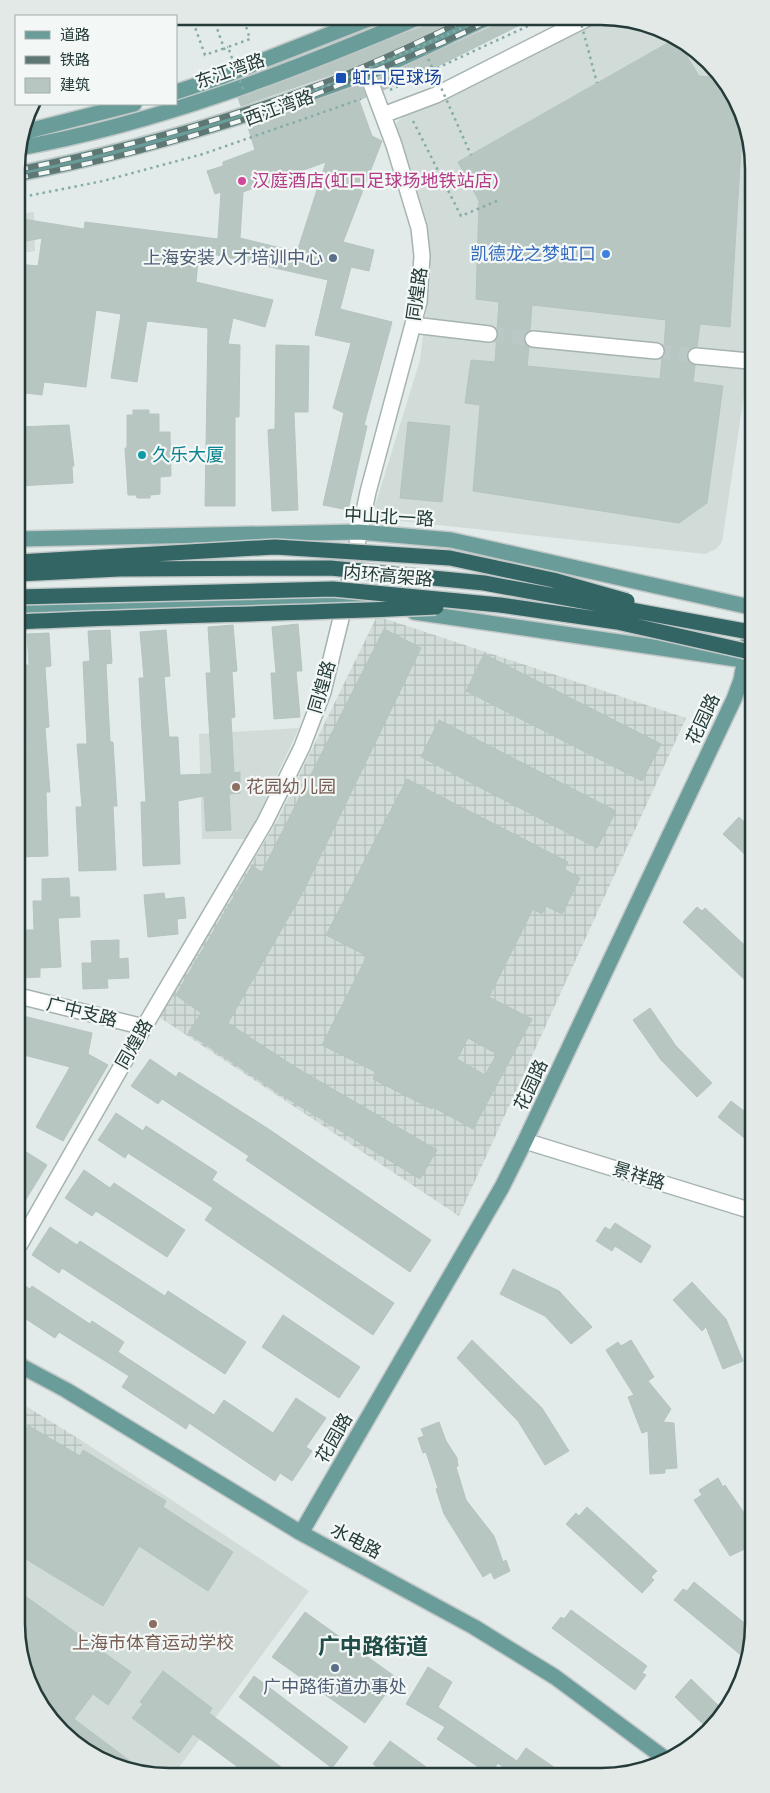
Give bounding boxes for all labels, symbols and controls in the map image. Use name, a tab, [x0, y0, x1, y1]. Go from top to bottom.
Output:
legend	[15, 15, 178, 105]
text: 道路	[60, 26, 90, 44]
street label: 东江湾路	[192, 49, 268, 93]
text: 铁路	[60, 51, 90, 69]
place label: 虹口足球场	[352, 67, 442, 89]
marker: 虹口足球场	[334, 71, 348, 85]
text: 建筑	[60, 76, 90, 94]
street label: 西江湾路	[241, 85, 317, 131]
place label: 汉庭酒店(虹口足球场地铁站店)	[252, 170, 499, 192]
marker: 汉庭酒店(虹口足球场地铁站店)	[236, 175, 248, 187]
place label: 凯德龙之梦虹口	[470, 243, 596, 265]
place label: 上海安装人才培训中心	[143, 247, 323, 269]
marker: 凯德龙之梦虹口	[600, 248, 612, 260]
marker: 上海安装人才培训中心	[327, 252, 339, 264]
street label: 同煌路	[402, 266, 432, 322]
place label: 久乐大厦	[152, 444, 224, 466]
marker: 久乐大厦	[136, 449, 148, 461]
street label: 中山北一路	[343, 504, 435, 530]
street label: 内环高架路	[342, 561, 434, 591]
street label: 同煌路	[304, 658, 340, 716]
street label: 花园路	[682, 690, 724, 748]
place label: 花园幼儿园	[246, 776, 336, 798]
marker: 花园幼儿园	[230, 781, 242, 793]
street label: 广中支路	[44, 993, 120, 1031]
street label: 同煌路	[111, 1015, 157, 1073]
street label: 花园路	[510, 1056, 552, 1114]
street label: 景祥路	[610, 1158, 668, 1194]
street label: 花园路	[311, 1409, 357, 1467]
street label: 水电路	[327, 1519, 385, 1563]
marker: 上海市体育运动学校	[147, 1618, 159, 1630]
place label: 上海市体育运动学校	[72, 1632, 234, 1654]
district label: 广中路街道	[318, 1634, 428, 1660]
marker: 广中路街道办事处	[329, 1662, 341, 1674]
place label: 广中路街道办事处	[263, 1676, 407, 1698]

